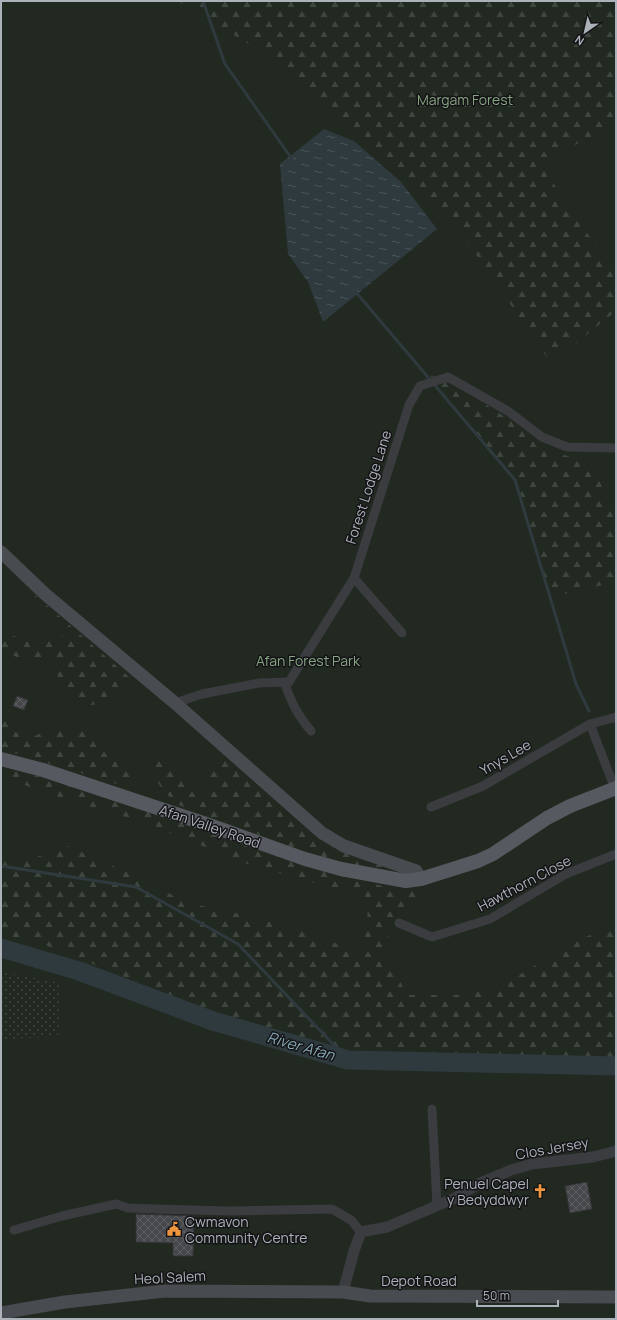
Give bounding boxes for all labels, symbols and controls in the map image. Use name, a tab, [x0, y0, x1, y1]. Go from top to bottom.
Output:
north arrow	[565, 12, 605, 52]
text: N	[572, 32, 587, 49]
park label: Margam Forest	[417, 90, 513, 109]
street label: Forest Lodge Lane	[341, 428, 395, 546]
park label: Afan Forest Park	[256, 651, 361, 670]
street label: Ynys Lee	[476, 735, 534, 779]
street label: Afan Valley Road	[157, 800, 263, 852]
street label: Hawthorn Close	[474, 850, 574, 916]
water label: River Afan	[265, 1026, 338, 1066]
street label: Clos Jersey	[514, 1132, 591, 1164]
place label: Penuel Capel y Bedyddwyr	[444, 1174, 529, 1209]
church icon: Penuel Capel y Bedyddwyr	[532, 1183, 548, 1199]
place label: Cwmavon Community Centre	[185, 1212, 308, 1247]
public building icon: Cwmavon Community Centre	[166, 1221, 182, 1237]
street label: Heol Salem	[134, 1266, 206, 1288]
street label: Depot Road	[381, 1271, 457, 1290]
scale bar	[477, 1282, 558, 1308]
text: 50 m	[483, 1287, 510, 1304]

